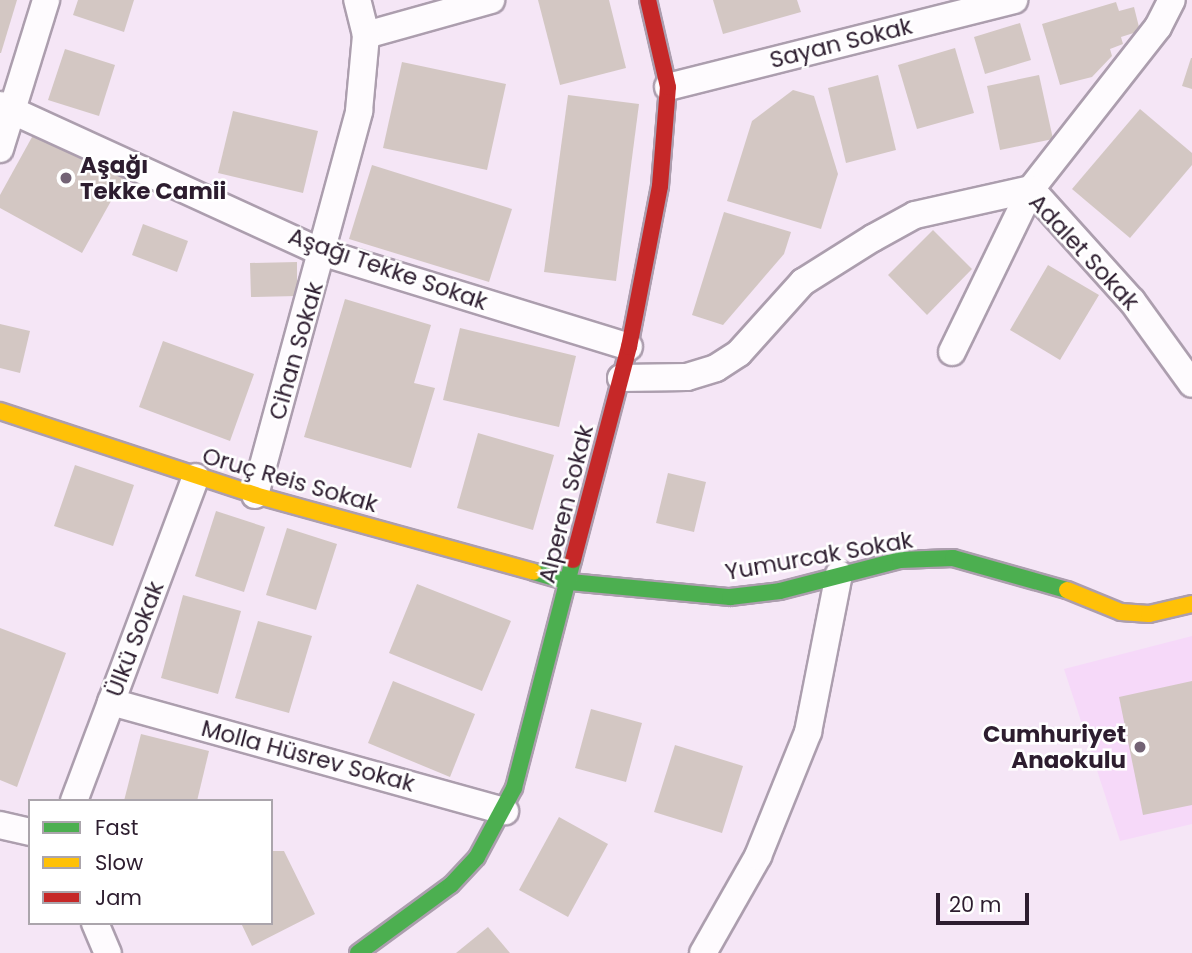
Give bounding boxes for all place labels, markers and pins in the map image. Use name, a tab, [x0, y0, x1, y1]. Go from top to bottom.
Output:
place label: Aşağı Tekke Camii	[80, 151, 226, 205]
marker: Aşağı Tekke Camii	[58, 170, 74, 186]
place label: Cumhuriyet Anaokulu	[983, 720, 1126, 774]
marker: Cumhuriyet Anaokulu	[1132, 739, 1148, 755]

